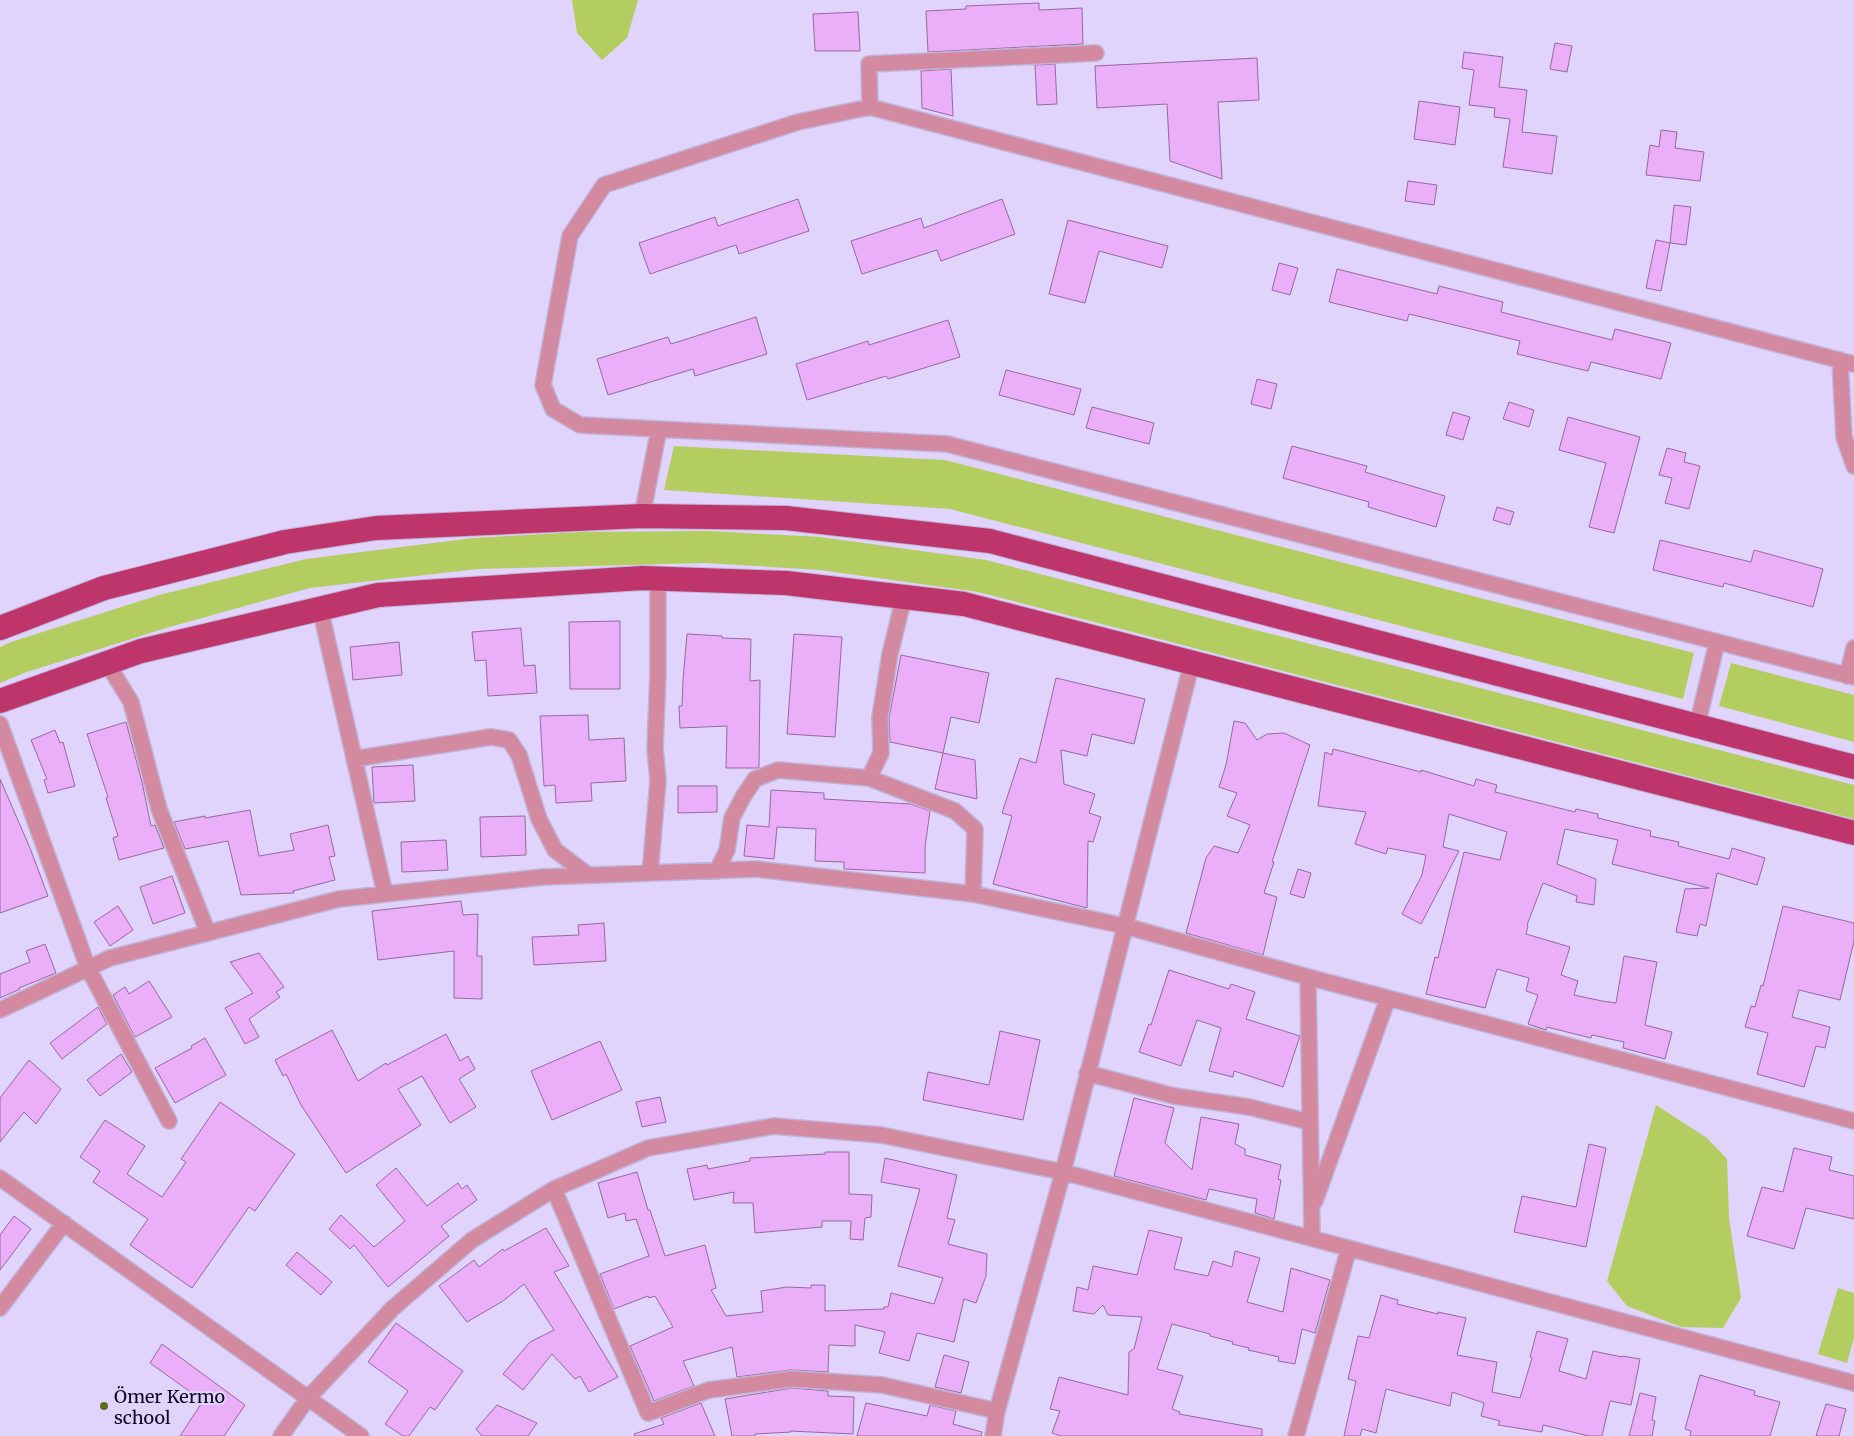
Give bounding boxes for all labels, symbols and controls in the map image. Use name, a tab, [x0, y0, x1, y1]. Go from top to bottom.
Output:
place label: Ömer Kermo school	[114, 1385, 225, 1429]
marker: Ömer Kermo school	[98, 1400, 110, 1412]

